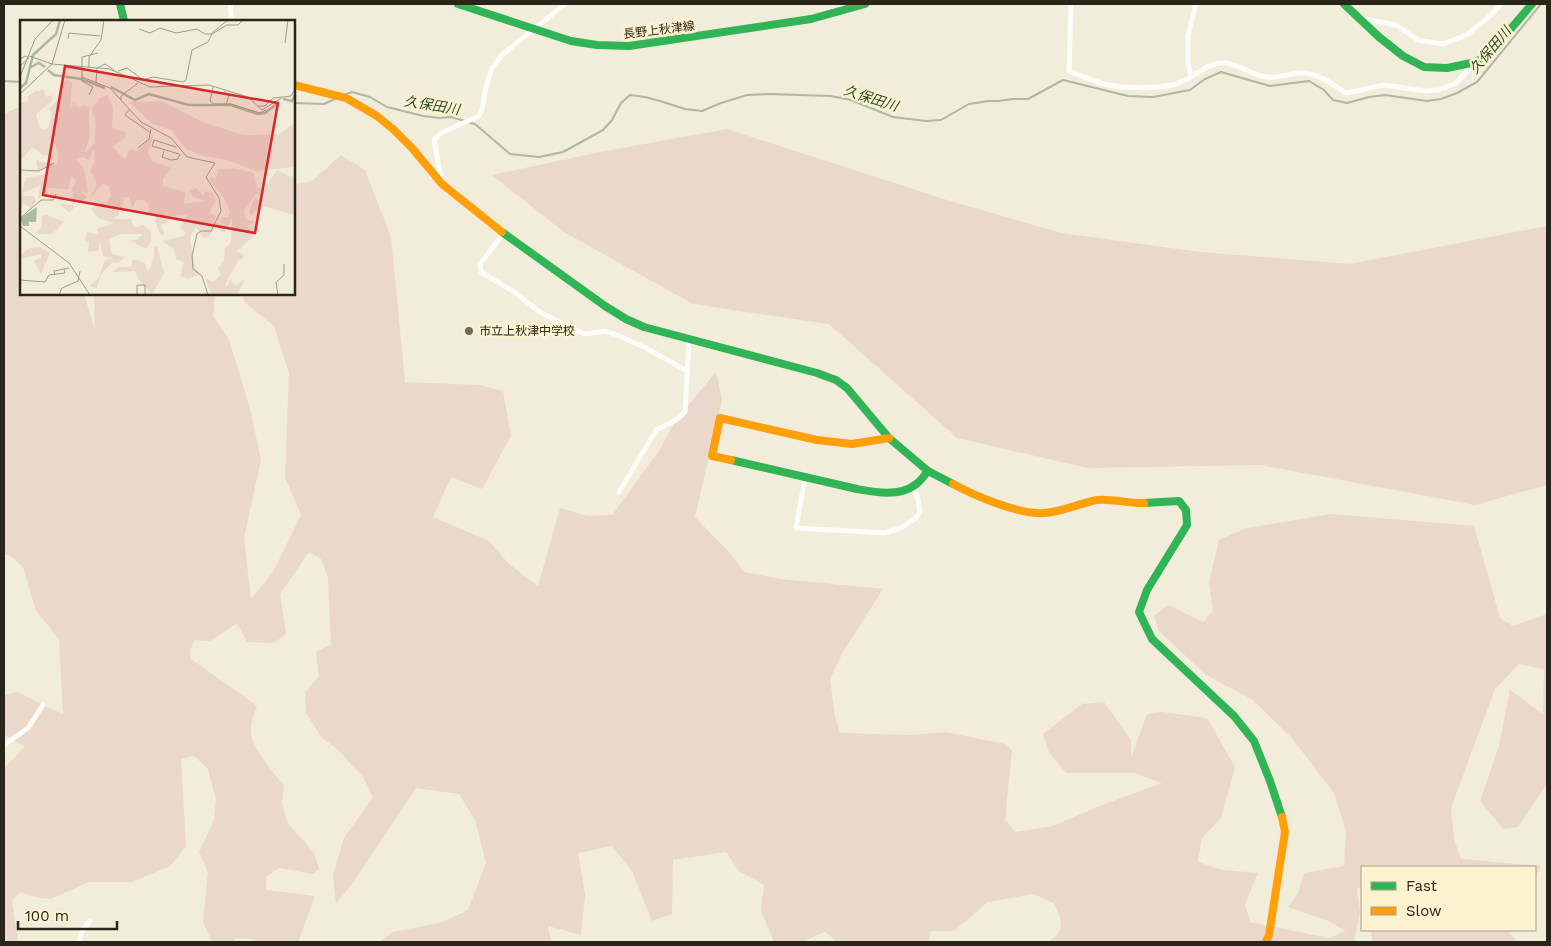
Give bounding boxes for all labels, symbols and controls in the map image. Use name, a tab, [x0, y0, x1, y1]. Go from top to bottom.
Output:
street label: 長野上秋津線	[622, 19, 696, 41]
inset map	[20, 20, 295, 295]
water label: 久保田川	[1466, 22, 1515, 77]
water label: 久保田川	[842, 82, 902, 115]
water label: 久保田川	[403, 93, 463, 118]
place label: 市立上秋津中学校	[479, 324, 575, 338]
marker: 市立上秋津中学校	[463, 325, 475, 337]
legend	[1361, 866, 1536, 931]
text: Fast	[1406, 877, 1438, 895]
scale bar	[18, 898, 116, 930]
text: Slow	[1406, 902, 1442, 920]
text: 100 m	[25, 907, 69, 925]

